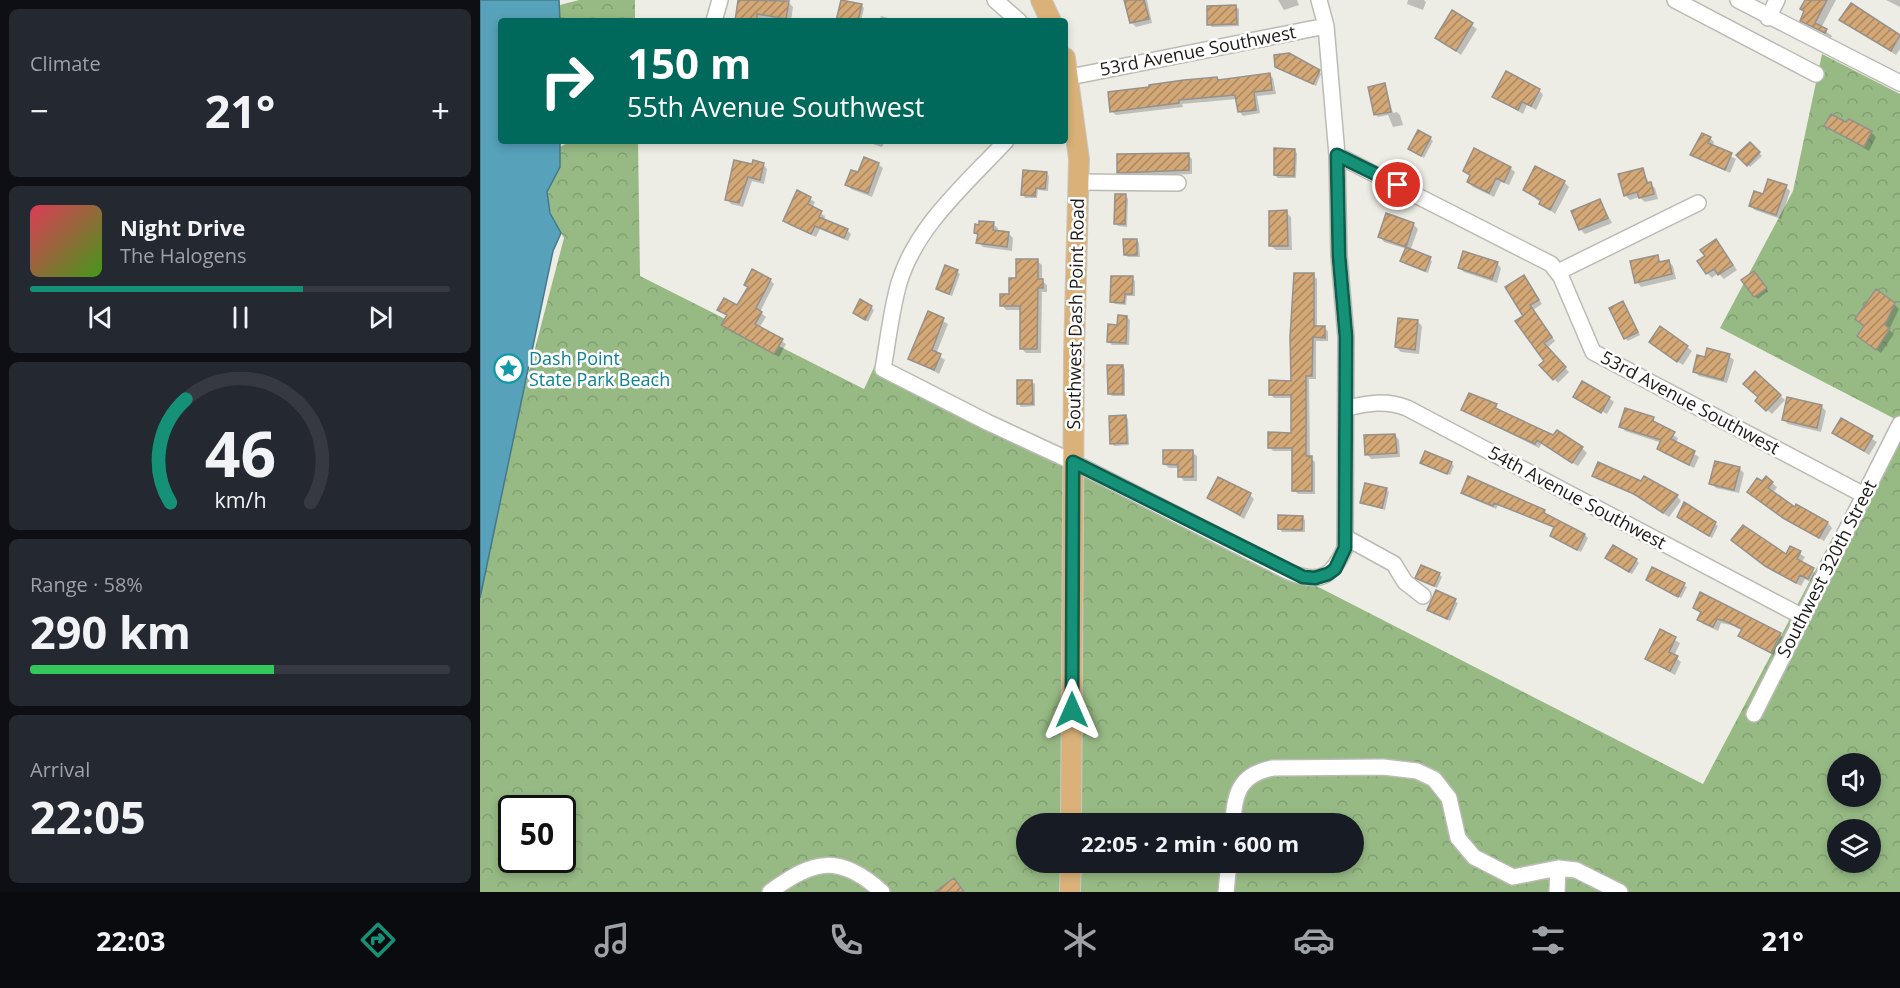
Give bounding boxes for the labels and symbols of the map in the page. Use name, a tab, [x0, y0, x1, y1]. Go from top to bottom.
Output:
street label: 53rd Avenue Southwest	[1098, 19, 1298, 81]
pin	[1372, 159, 1423, 210]
street label: Southwest Dash Point Road	[1061, 198, 1089, 430]
street label: 53rd Avenue Southwest	[1597, 345, 1784, 459]
place label: Dash Point State Park Beach	[529, 346, 670, 391]
place icon: Dash Point State Park Beach	[492, 353, 524, 385]
street label: 54th Avenue Southwest	[1484, 440, 1671, 554]
street label: Southwest 320th Street	[1771, 476, 1881, 661]
position arrow	[1040, 678, 1104, 742]
speed limit sign: 50	[498, 795, 576, 873]

